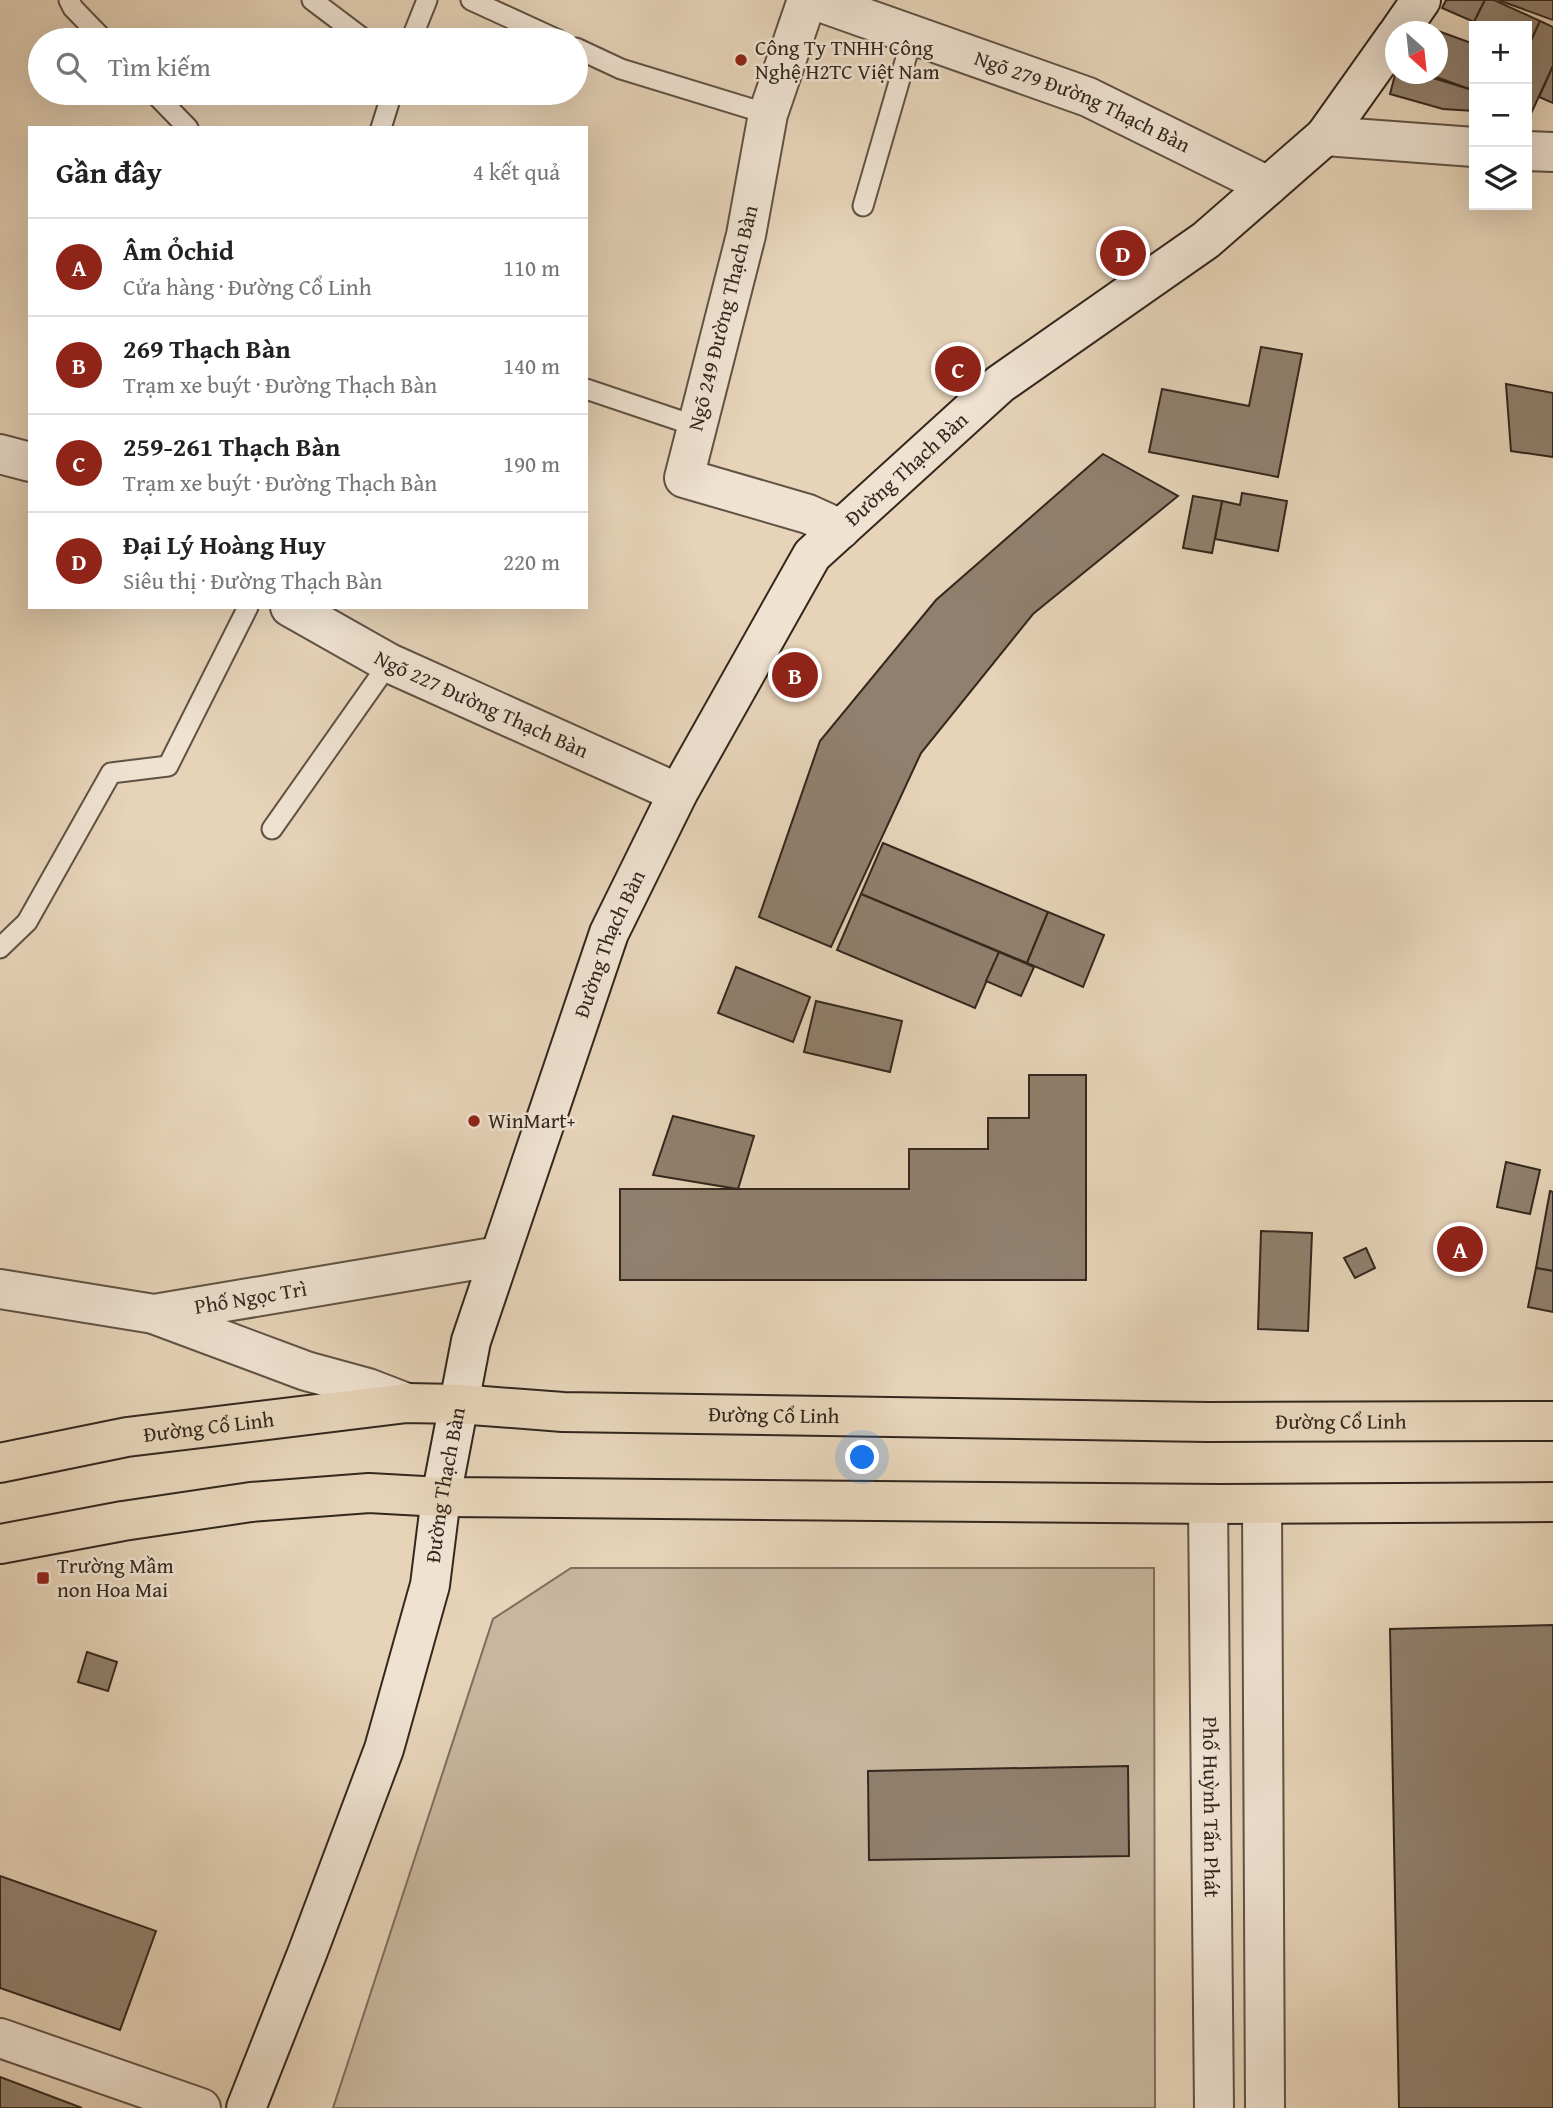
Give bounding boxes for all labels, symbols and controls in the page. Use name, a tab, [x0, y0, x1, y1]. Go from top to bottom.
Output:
north arrow	[1385, 21, 1448, 84]
map controls	[1469, 21, 1532, 210]
button: +	[1469, 21, 1532, 84]
search box	[28, 28, 588, 105]
place label: Công Ty TNHH Công Nghệ H2TC Việt Nam	[755, 32, 940, 87]
street label: Ngõ 279 Đường Thạch Bàn	[970, 42, 1196, 160]
text: Tìm kiếm	[108, 47, 211, 86]
icon: search	[52, 48, 90, 86]
marker: Công Ty TNHH Công Nghệ H2TC Việt Nam	[733, 52, 749, 68]
button: −	[1469, 84, 1532, 147]
button: layers	[1469, 147, 1532, 210]
text: Gần đây	[56, 150, 162, 194]
text: 4 kết quả	[473, 155, 560, 188]
street label: Ngõ 249 Đường Thạch Bàn	[679, 202, 766, 434]
pin: D	[1100, 227, 1146, 279]
text: Âm Ỏchid	[123, 231, 234, 270]
text: A	[72, 251, 86, 284]
text: 110 m	[503, 251, 560, 284]
text: Cửa hàng · Đường Cổ Linh	[123, 270, 372, 303]
text: 269 Thạch Bàn	[123, 329, 291, 368]
pin: C	[935, 343, 981, 395]
text: B	[72, 349, 86, 382]
text: 140 m	[503, 349, 560, 382]
text: Trạm xe buýt · Đường Thạch Bàn	[123, 368, 437, 401]
street label: Đường Thạch Bàn	[837, 404, 975, 533]
text: 259-261 Thạch Bàn	[123, 427, 340, 466]
text: C	[72, 447, 86, 480]
text: 190 m	[503, 447, 560, 480]
text: Trạm xe buýt · Đường Thạch Bàn	[123, 466, 437, 499]
text: Đại Lý Hoàng Huy	[123, 525, 326, 564]
text: D	[72, 545, 86, 578]
text: 220 m	[503, 545, 560, 578]
text: Siêu thị · Đường Thạch Bàn	[123, 564, 383, 597]
street label: Ngõ 227 Đường Thạch Bàn	[369, 642, 594, 766]
pin: B	[772, 649, 818, 701]
street label: Đường Thạch Bàn	[565, 864, 653, 1022]
place label: WinMart+	[488, 1105, 576, 1136]
marker: WinMart+	[466, 1113, 482, 1129]
pin: A	[1437, 1223, 1483, 1275]
street label: Phố Ngọc Trì	[192, 1273, 309, 1322]
street label: Đường Cổ Linh	[708, 1398, 840, 1431]
street label: Đường Cổ Linh	[142, 1403, 276, 1450]
street label: Đường Thạch Bàn	[417, 1404, 473, 1565]
street label: Đường Cổ Linh	[1275, 1405, 1407, 1437]
your location	[845, 1440, 879, 1474]
place label: Trường Mầm non Hoa Mai	[57, 1550, 174, 1605]
marker: Trường Mầm non Hoa Mai	[35, 1570, 51, 1586]
street label: Phố Huỳnh Tấn Phát	[1195, 1716, 1228, 1898]

